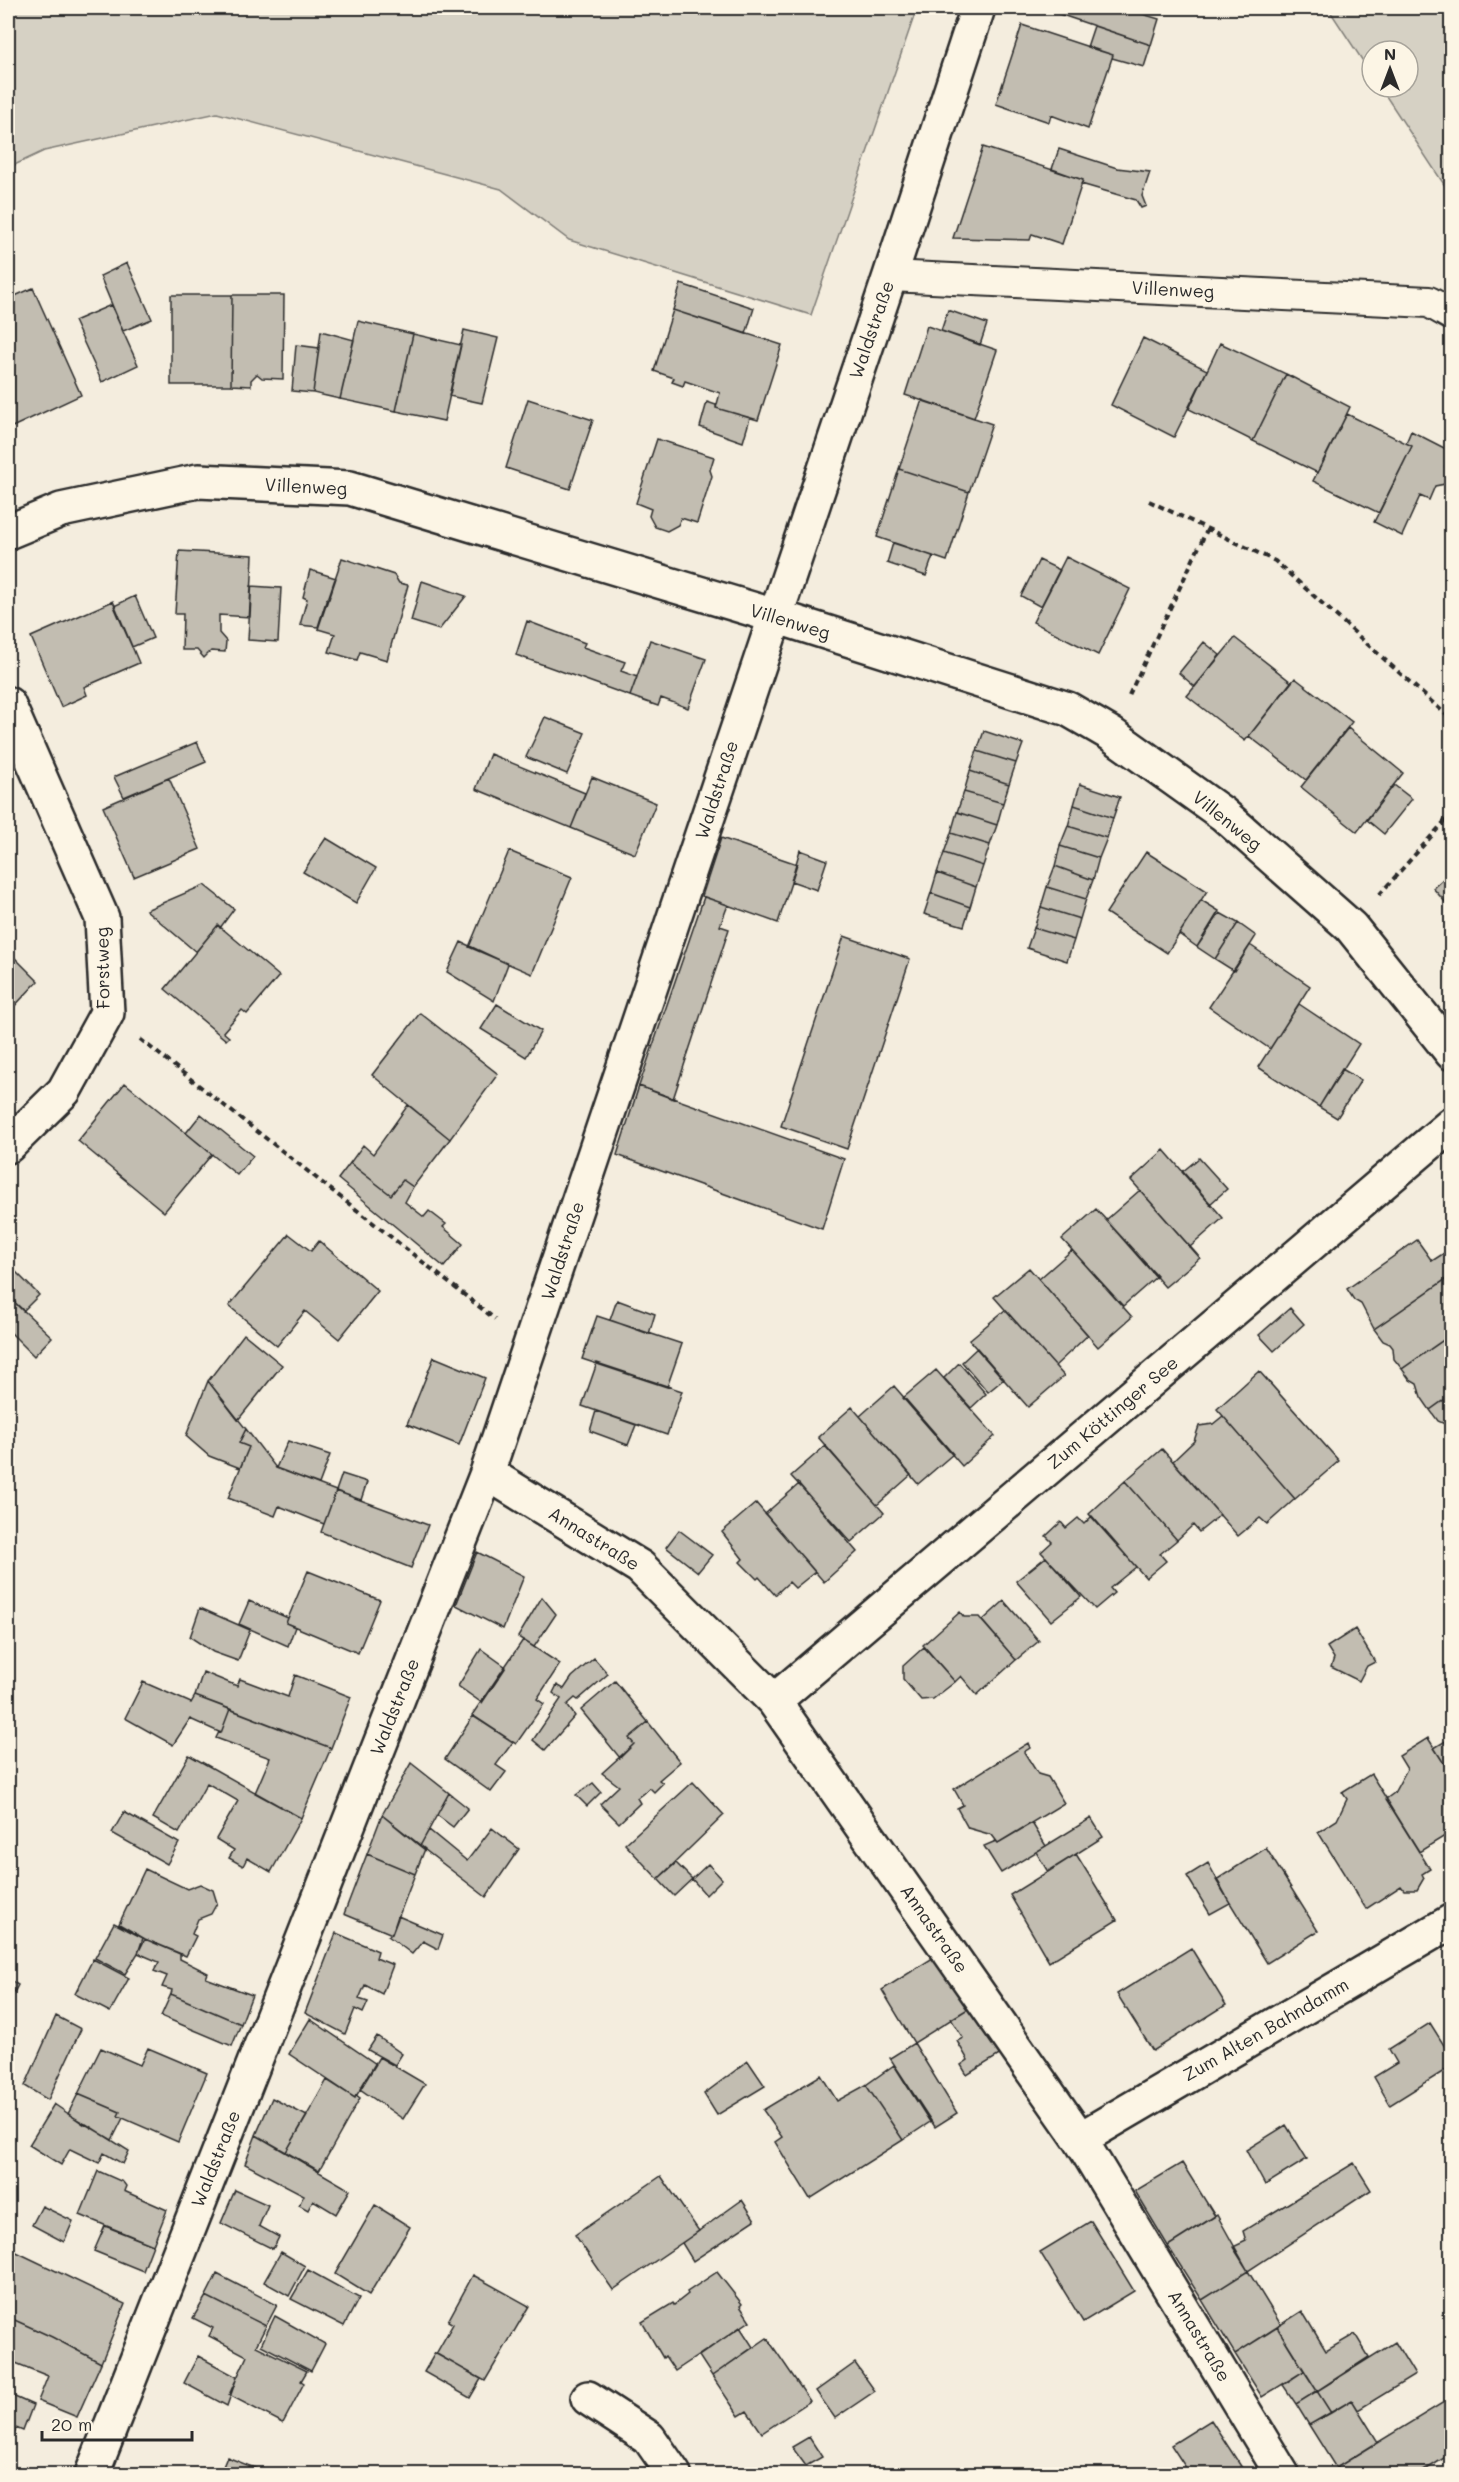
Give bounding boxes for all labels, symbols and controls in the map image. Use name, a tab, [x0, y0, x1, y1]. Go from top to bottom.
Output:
north arrow	[1360, 39, 1420, 99]
text: N	[1384, 43, 1396, 64]
street label: Villenweg	[1131, 275, 1215, 303]
street label: Waldstraße	[843, 277, 899, 382]
street label: Villenweg	[264, 472, 348, 500]
street label: Villenweg	[747, 597, 833, 645]
street label: Waldstraße	[689, 737, 743, 842]
street label: Villenweg	[1188, 785, 1267, 856]
street label: Forstweg	[89, 927, 115, 1009]
street label: Waldstraße	[535, 1198, 589, 1303]
street label: Zum Köttinger See	[1042, 1350, 1183, 1474]
street label: Annastraße	[544, 1501, 645, 1576]
street label: Waldstraße	[364, 1655, 424, 1759]
street label: Annastraße	[895, 1879, 974, 1978]
street label: Zum Alten Bahndamm	[1178, 1972, 1353, 2086]
street label: Waldstraße	[185, 2107, 245, 2211]
street label: Annastraße	[1163, 2285, 1237, 2386]
scale bar	[42, 2404, 192, 2442]
text: 20 m	[51, 2412, 92, 2436]

